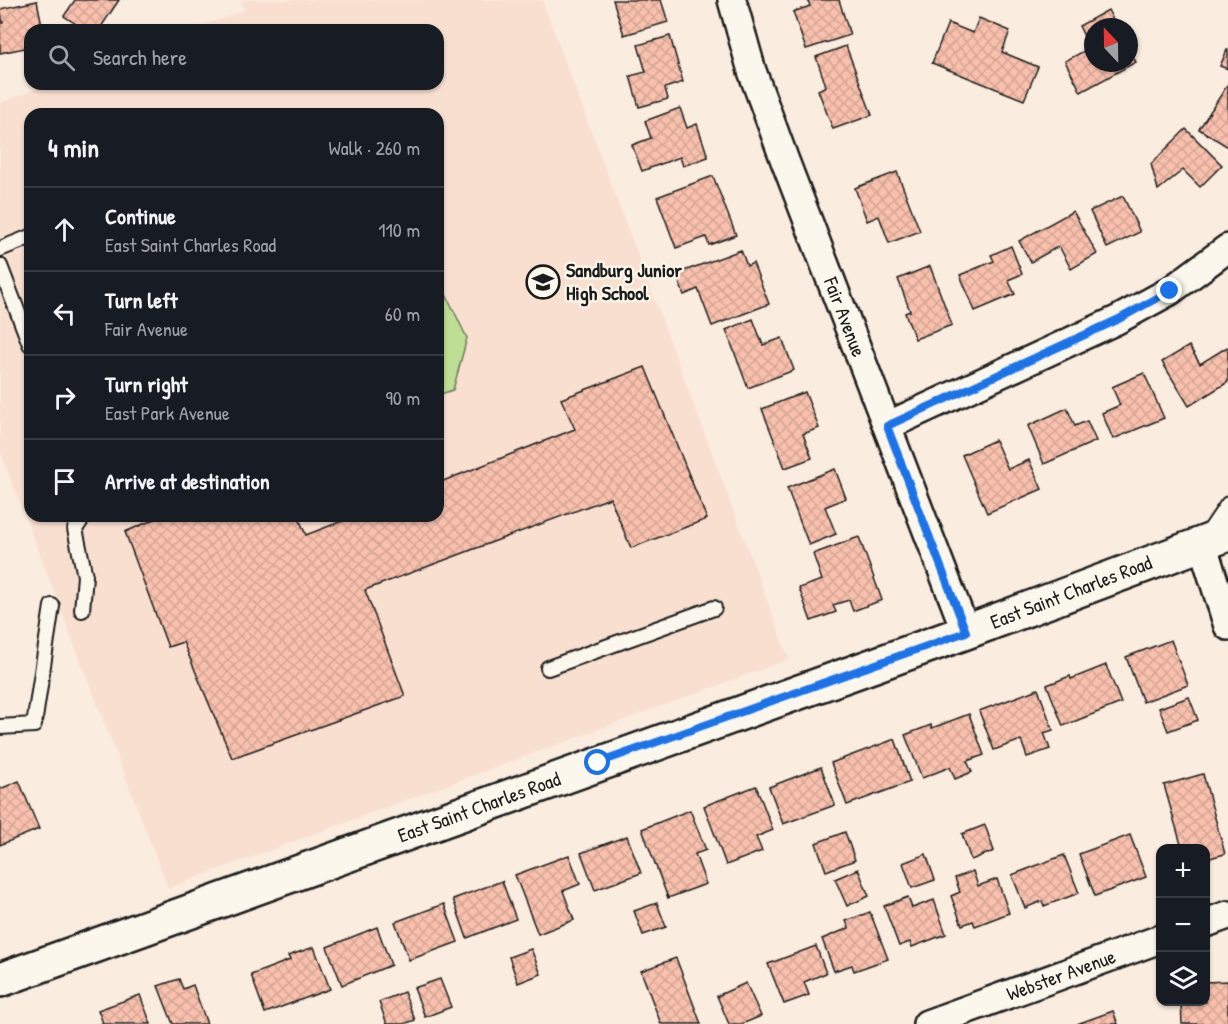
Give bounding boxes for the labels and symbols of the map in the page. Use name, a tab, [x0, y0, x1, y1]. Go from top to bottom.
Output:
north arrow	[1084, 18, 1138, 72]
place label: Sandburg Junior High School	[566, 256, 682, 307]
school or university icon: Sandburg Junior High School	[525, 264, 561, 300]
street label: Fair Avenue	[818, 272, 873, 360]
route end	[1156, 277, 1182, 303]
street label: East Saint Charles Road	[986, 548, 1156, 635]
route start	[584, 749, 610, 775]
street label: East Saint Charles Road	[394, 765, 564, 848]
street label: Webster Avenue	[1003, 942, 1119, 1007]

